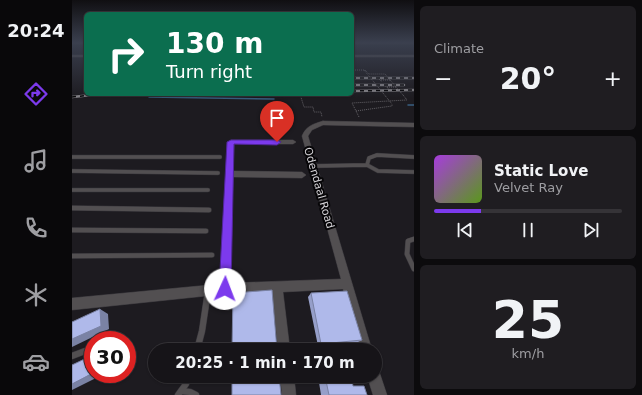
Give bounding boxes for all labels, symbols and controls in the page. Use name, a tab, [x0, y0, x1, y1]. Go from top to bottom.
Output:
text: 20:24	[7, 20, 65, 41]
text: 130 m	[166, 27, 263, 60]
icon: right	[100, 28, 152, 80]
text: Climate	[434, 41, 484, 56]
text: Turn right	[166, 61, 252, 82]
text: 20°	[500, 61, 556, 96]
text: −	[434, 66, 452, 91]
text: +	[604, 66, 622, 91]
icon: directions	[22, 80, 50, 108]
pin	[260, 101, 294, 142]
icon: arrive	[266, 107, 288, 129]
street label: Odendaal Road	[301, 146, 337, 230]
icon: music	[22, 147, 50, 175]
text: Static Love	[494, 162, 588, 180]
text: Velvet Ray	[494, 180, 563, 195]
icon: phone	[22, 214, 50, 242]
icon: previous	[454, 219, 476, 241]
icon: pause	[517, 219, 539, 241]
icon: next	[580, 219, 602, 241]
position arrow	[204, 268, 246, 310]
icon: climate	[22, 281, 50, 309]
text: 25	[492, 290, 564, 350]
speed limit sign: 30	[84, 331, 136, 383]
text: km/h	[512, 346, 544, 361]
icon: car	[22, 348, 50, 376]
text: 20:25 · 1 min · 170 m	[175, 354, 355, 372]

